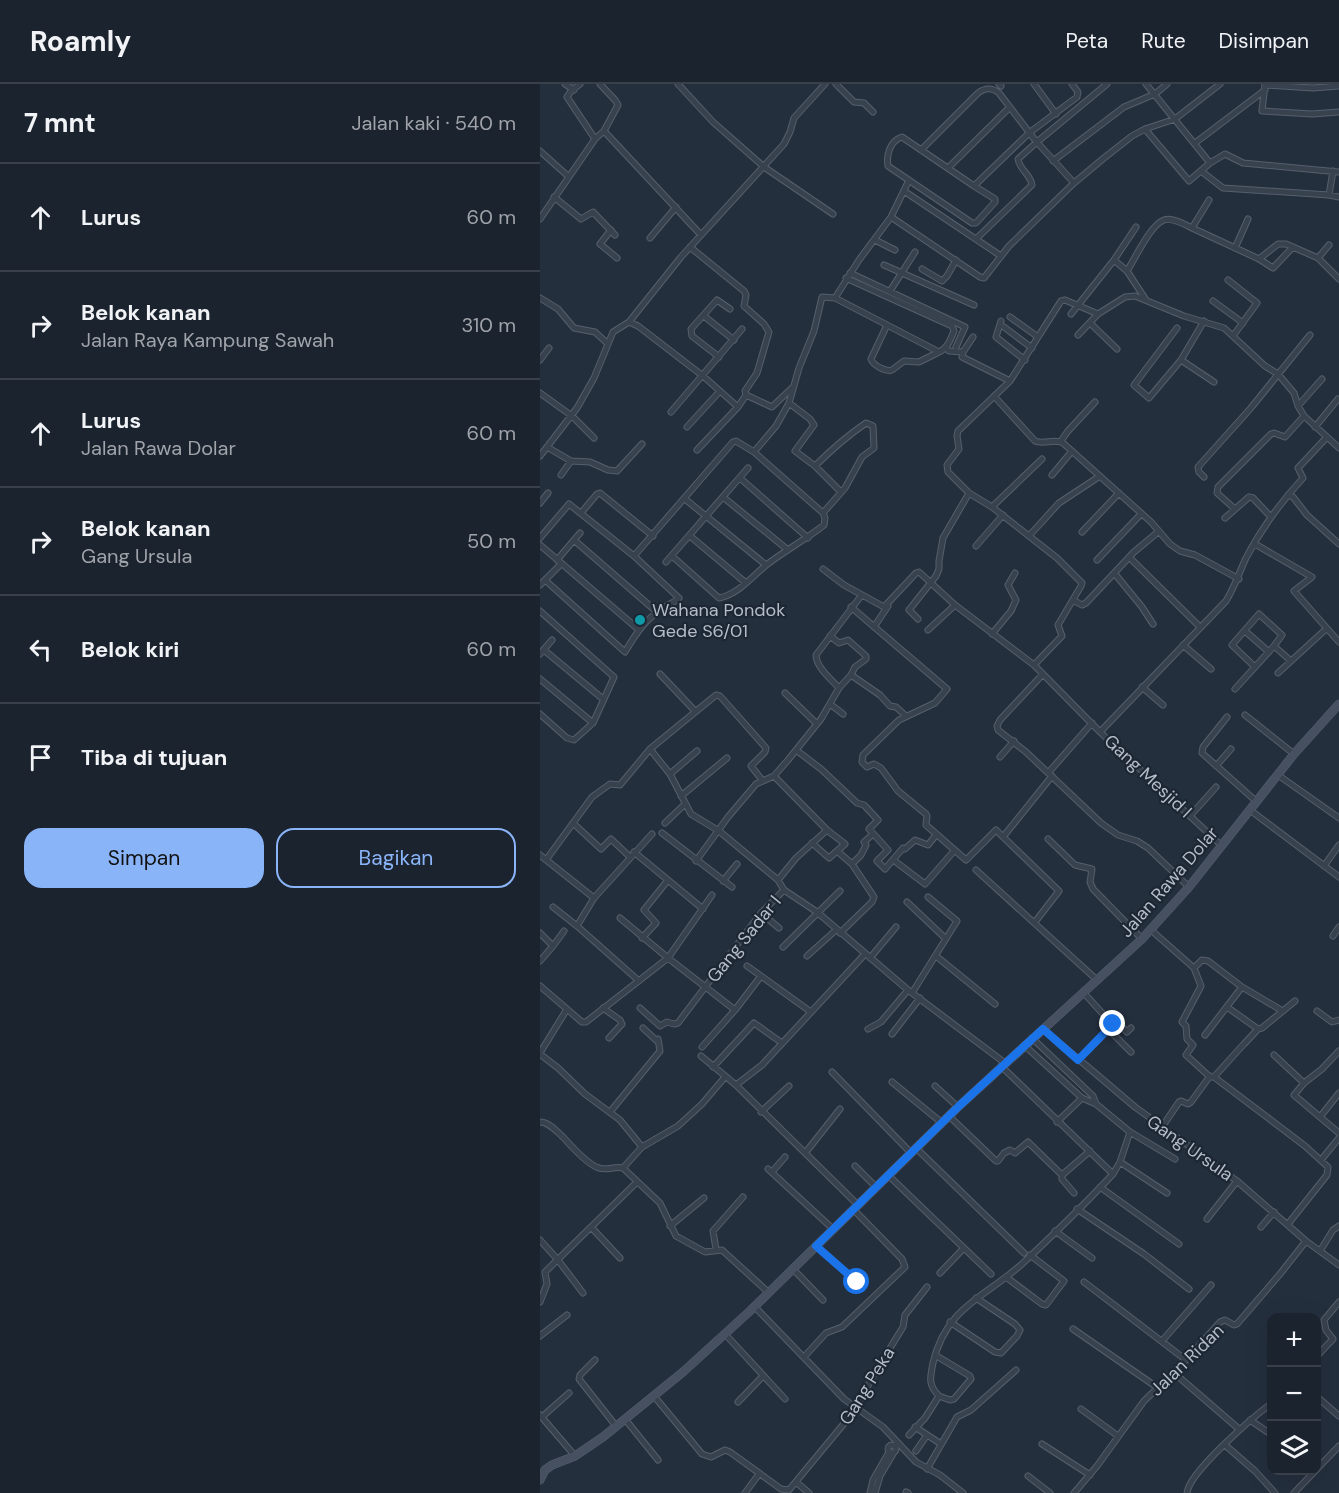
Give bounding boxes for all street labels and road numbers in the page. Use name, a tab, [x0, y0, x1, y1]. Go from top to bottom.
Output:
street label: Gang Mesjid I	[1099, 729, 1197, 823]
street label: Jalan Rawa Dolar	[1114, 821, 1224, 942]
street label: Gang Sadar I	[701, 890, 787, 988]
street label: Gang Ursula	[1142, 1109, 1238, 1187]
street label: Jalan Ridan	[1145, 1319, 1229, 1401]
street label: Gang Peka	[834, 1343, 900, 1429]

